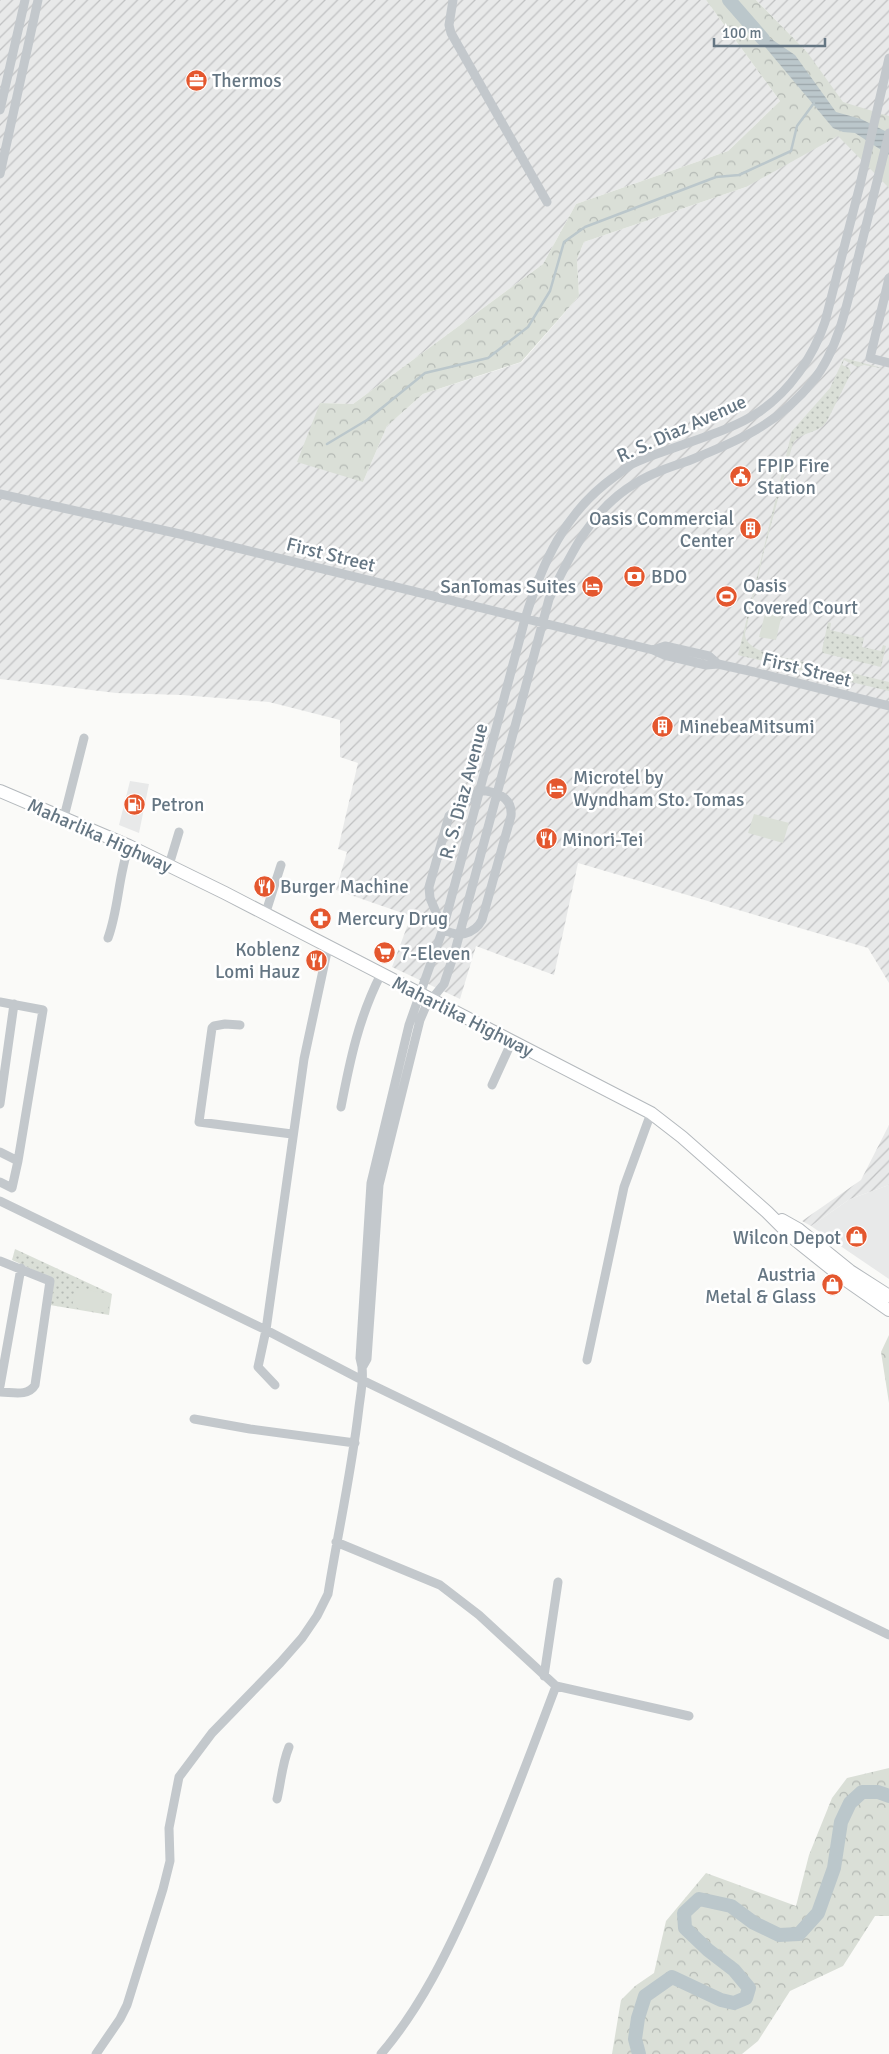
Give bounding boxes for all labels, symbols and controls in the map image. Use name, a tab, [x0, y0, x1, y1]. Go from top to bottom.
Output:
scale bar	[714, 15, 825, 47]
text: 100 m	[722, 24, 762, 42]
office icon: Thermos	[184, 68, 208, 92]
place label: Thermos	[212, 69, 282, 93]
street label: R. S. Diaz Avenue	[613, 390, 750, 468]
place label: FPIP Fire Station	[757, 454, 829, 500]
public building icon: FPIP Fire Station	[729, 464, 753, 488]
place label: Oasis Commercial Center	[589, 507, 734, 553]
building icon: Oasis Commercial Center	[738, 517, 762, 541]
street label: First Street	[284, 532, 378, 578]
bank icon: BDO	[623, 564, 647, 588]
place label: BDO	[651, 565, 687, 589]
hotel icon: SanTomas Suites	[580, 574, 604, 598]
place label: Oasis Covered Court	[743, 574, 858, 620]
place label: SanTomas Suites	[440, 575, 576, 599]
sports icon: Oasis Covered Court	[715, 584, 739, 608]
street label: First Street	[760, 647, 854, 693]
building icon: MinebeaMitsumi	[651, 714, 675, 738]
place label: MinebeaMitsumi	[679, 715, 815, 739]
street label: R. S. Diaz Avenue	[434, 721, 494, 862]
place label: Microtel by Wyndham Sto. Tomas	[573, 766, 744, 812]
hotel icon: Microtel by Wyndham Sto. Tomas	[545, 776, 569, 800]
fuel station icon: Petron	[123, 792, 147, 816]
street label: Maharlika Highway	[24, 793, 176, 879]
place label: Petron	[151, 793, 204, 817]
restaurant icon: Minori-Tei	[534, 827, 558, 851]
place label: Minori-Tei	[562, 828, 643, 852]
restaurant icon: Burger Machine	[252, 874, 276, 898]
place label: Burger Machine	[280, 875, 409, 899]
pharmacy icon: Mercury Drug	[309, 906, 333, 930]
place label: Mercury Drug	[337, 907, 448, 931]
place label: Koblenz Lomi Hauz	[215, 938, 300, 984]
supermarket icon: 7-Eleven	[372, 941, 396, 965]
place label: 7-Eleven	[400, 942, 471, 966]
restaurant icon: Koblenz Lomi Hauz	[304, 948, 328, 972]
street label: Maharlika Highway	[388, 971, 538, 1063]
shop icon: Wilcon Depot	[845, 1225, 869, 1249]
place label: Wilcon Depot	[733, 1226, 841, 1250]
place label: Austria Metal & Glass	[705, 1263, 816, 1309]
shop icon: Austria Metal & Glass	[820, 1273, 844, 1297]

